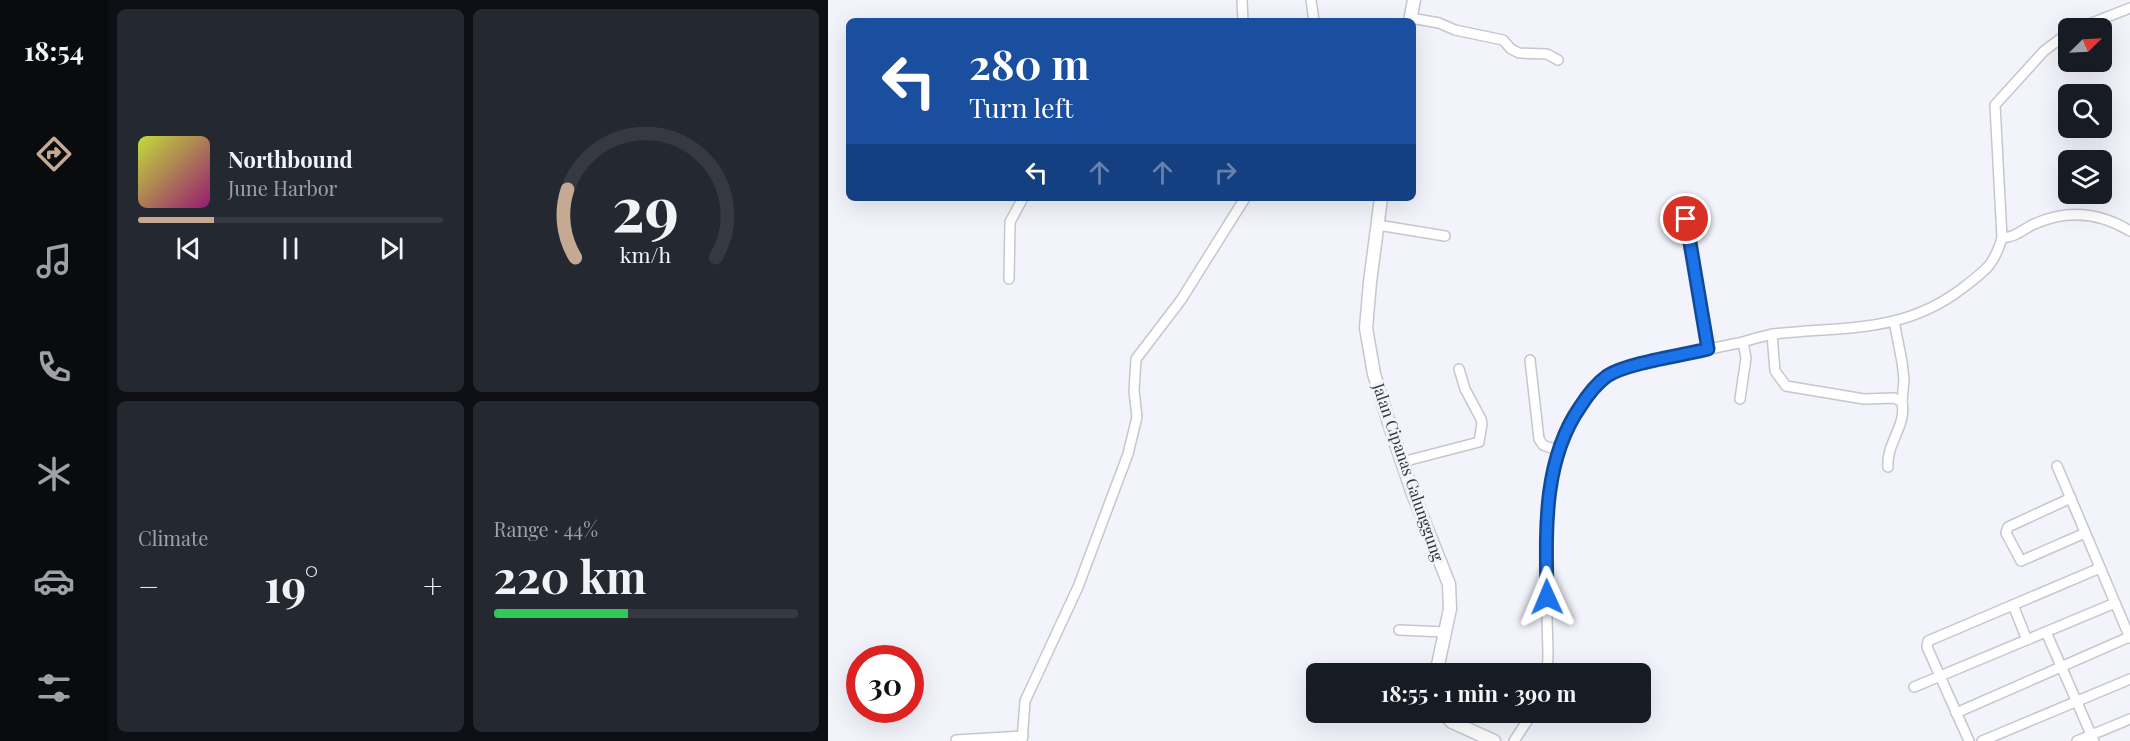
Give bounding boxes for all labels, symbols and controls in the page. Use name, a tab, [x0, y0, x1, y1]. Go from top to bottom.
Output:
north arrow	[2058, 18, 2112, 72]
map controls	[2058, 18, 2112, 204]
text: 18:54	[24, 32, 84, 68]
text: 280 m	[969, 35, 1089, 91]
icon: left	[870, 42, 948, 120]
button: search	[2058, 84, 2112, 138]
text: Turn left	[969, 89, 1073, 125]
icon: directions	[33, 133, 75, 175]
text: Northbound	[228, 144, 353, 174]
button: layers	[2058, 150, 2112, 204]
icon: left	[1020, 156, 1053, 189]
icon: ahead	[1083, 156, 1116, 189]
icon: ahead	[1146, 156, 1179, 189]
icon: right	[1209, 156, 1242, 189]
text: 29	[612, 164, 679, 248]
text: June Harbor	[228, 174, 338, 201]
pin	[1660, 193, 1711, 244]
icon: arrive	[1669, 202, 1702, 235]
icon: previous	[172, 232, 205, 265]
icon: pause	[274, 232, 307, 265]
icon: next	[375, 232, 408, 265]
icon: music	[33, 240, 75, 282]
text: km/h	[620, 240, 672, 268]
icon: phone	[33, 346, 75, 388]
street label: Jalan Cipanas Galunggung	[1368, 379, 1450, 564]
icon: climate	[33, 453, 75, 495]
text: Range · 44%	[494, 515, 598, 542]
text: Climate	[138, 524, 208, 551]
text: 220 km	[494, 545, 647, 605]
text: 19°	[264, 554, 318, 614]
icon: car	[33, 560, 75, 602]
text: −	[138, 563, 159, 607]
text: +	[423, 563, 442, 607]
position arrow	[1515, 565, 1579, 629]
speed limit sign: 30	[846, 645, 924, 723]
icon: filters	[33, 667, 75, 709]
text: 18:55 · 1 min · 390 m	[1381, 678, 1576, 708]

